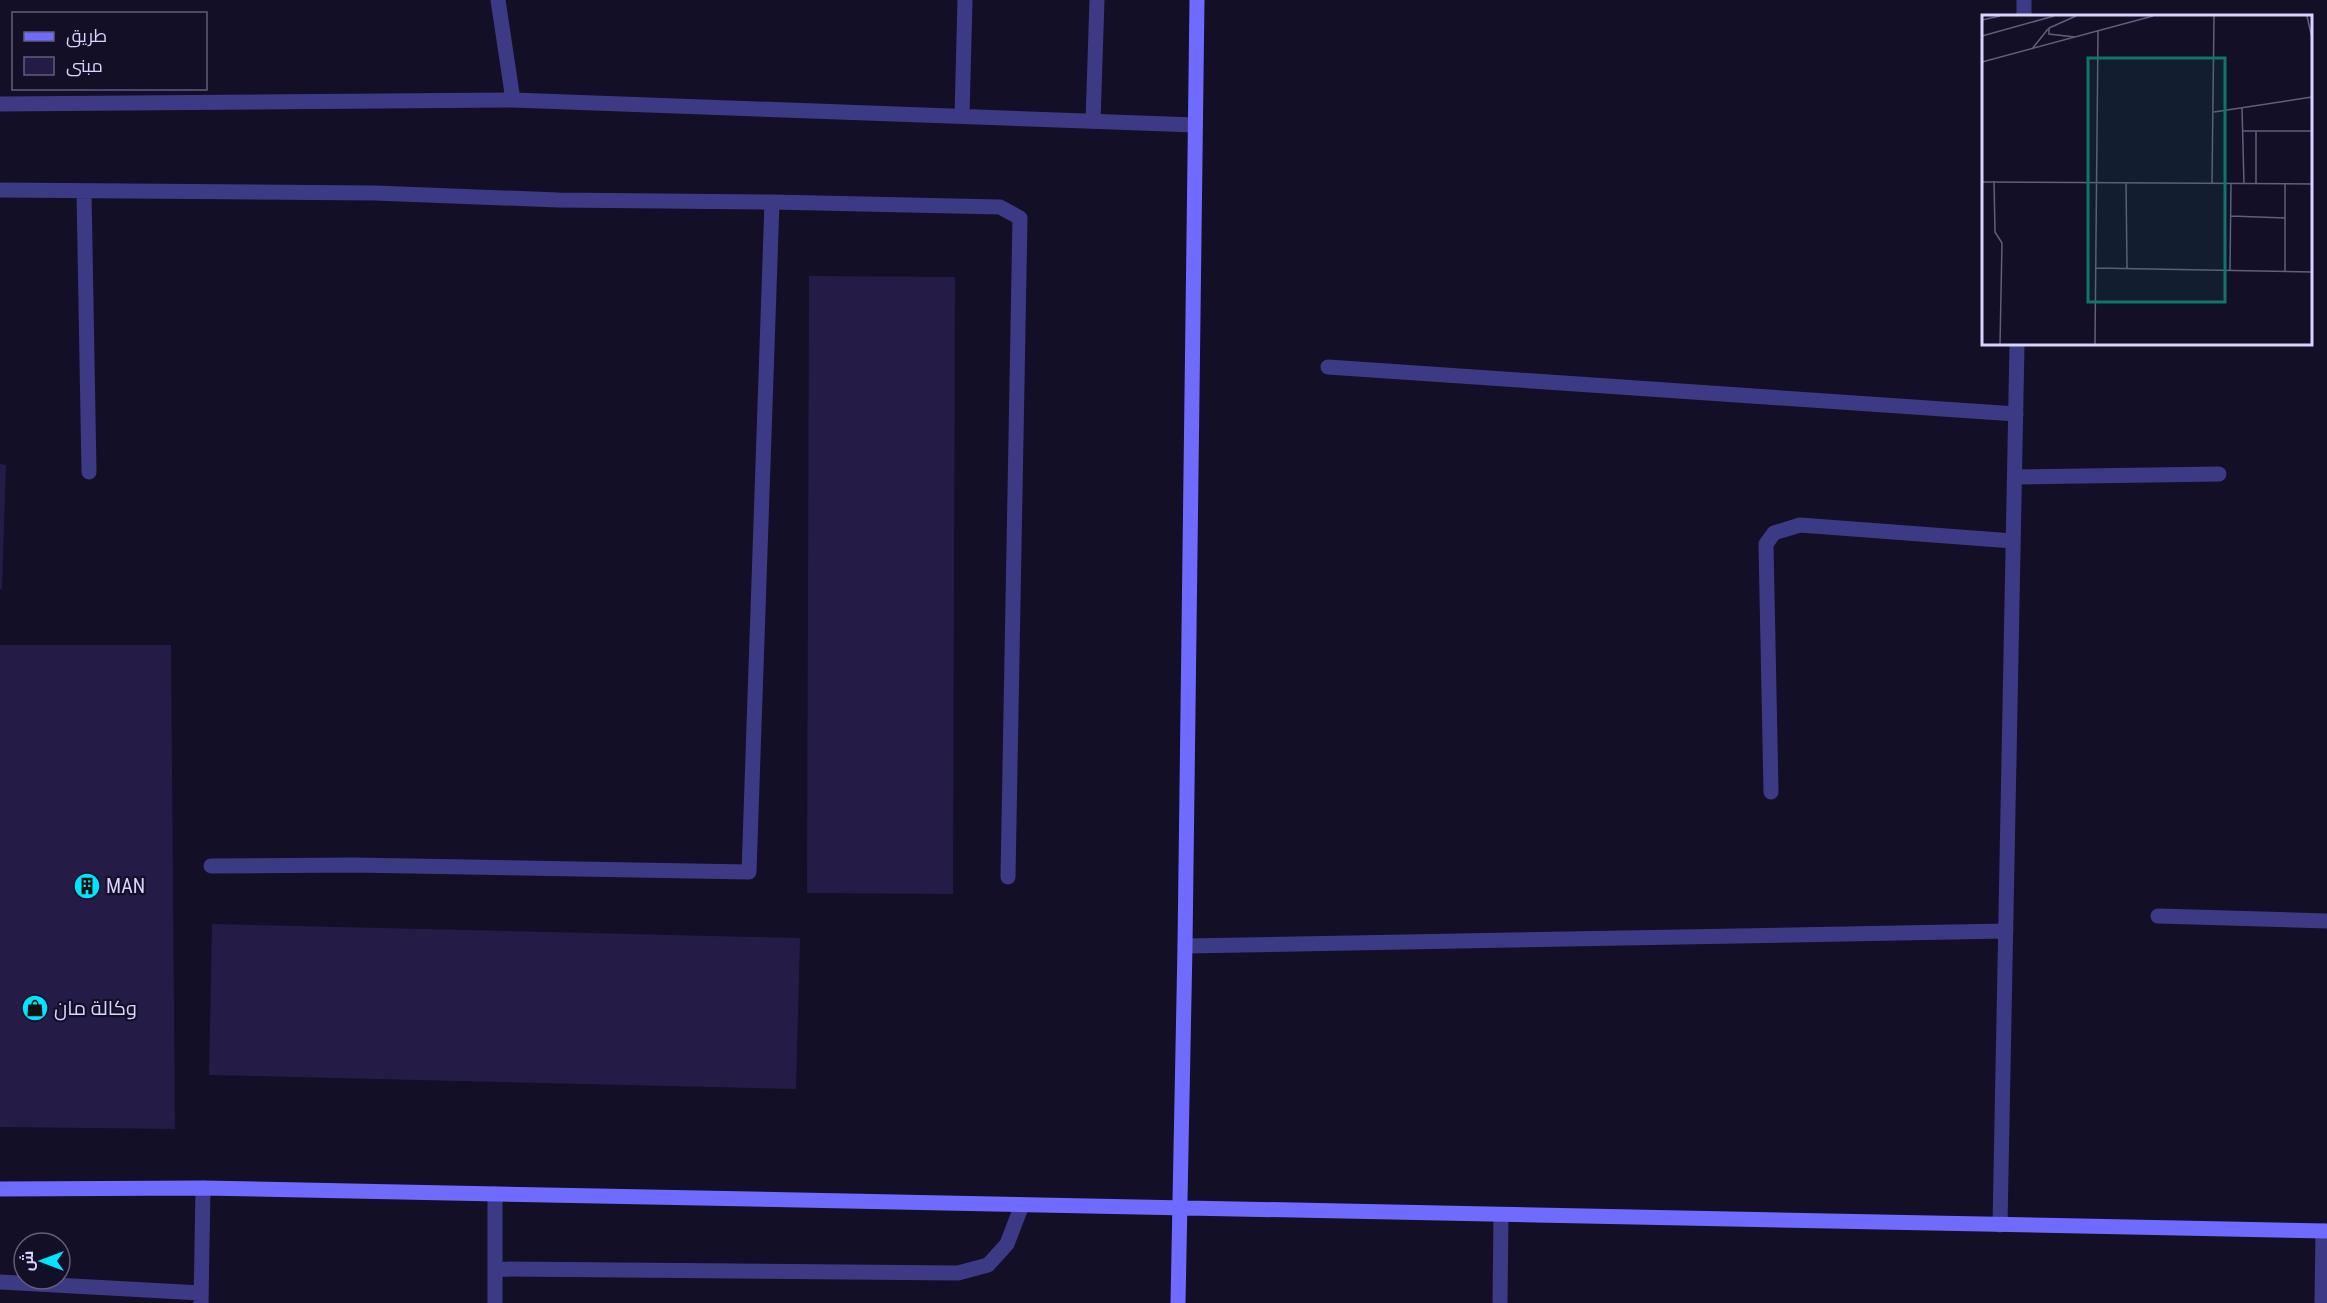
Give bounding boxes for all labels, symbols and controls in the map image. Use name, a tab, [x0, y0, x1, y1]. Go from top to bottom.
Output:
legend	[12, 12, 207, 90]
inset map	[1982, 15, 2312, 345]
text: طريق	[66, 25, 107, 48]
text: مبنى	[66, 55, 103, 77]
building icon: MAN	[72, 871, 102, 901]
place label: MAN	[106, 874, 145, 898]
shop icon: وكالة مان	[20, 993, 50, 1023]
place label: وكالة مان	[54, 996, 137, 1021]
north arrow	[12, 1231, 72, 1291]
text: ش	[18, 1251, 37, 1271]

